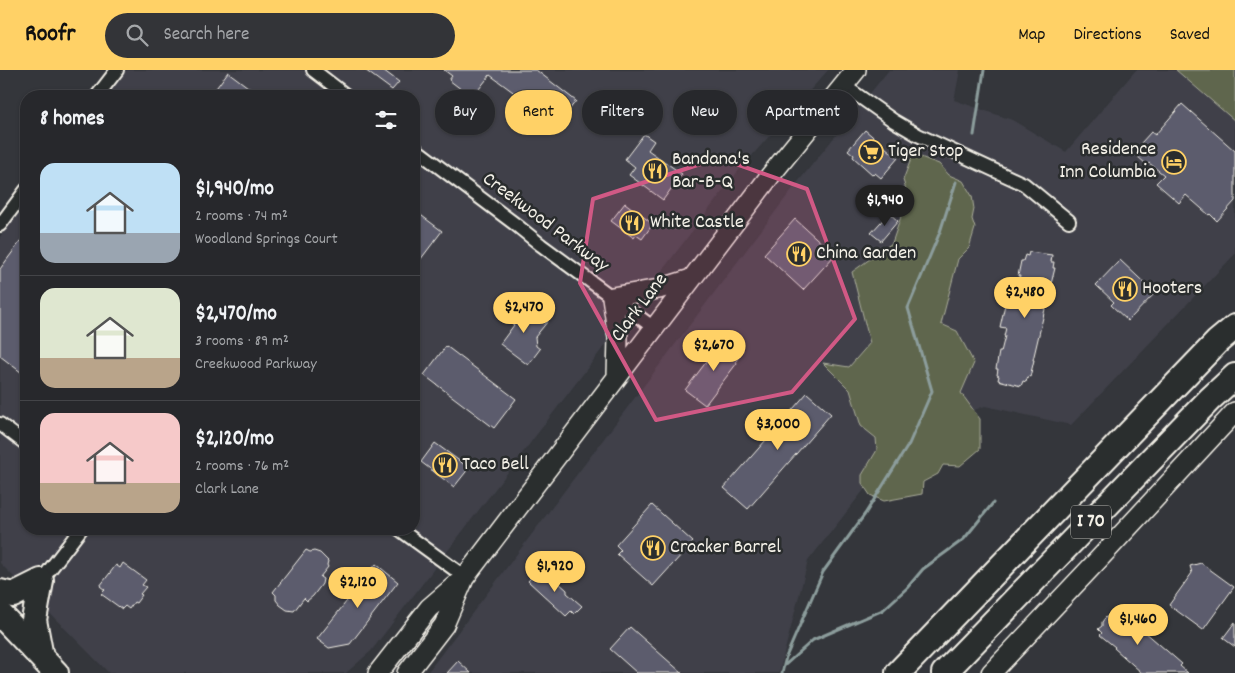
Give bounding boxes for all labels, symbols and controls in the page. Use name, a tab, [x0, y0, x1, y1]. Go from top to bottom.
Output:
search box	[105, 13, 455, 58]
text: Roofr	[25, 18, 75, 52]
icon: search	[123, 21, 151, 49]
text: Search here	[163, 22, 249, 49]
text: Map	[1018, 23, 1045, 48]
text: Directions	[1073, 23, 1142, 48]
text: Saved	[1170, 23, 1210, 48]
chip: Buy	[435, 90, 495, 135]
chip: Rent	[505, 90, 572, 135]
chip: Filters	[582, 90, 663, 135]
chip: New	[673, 90, 737, 135]
chip: Apartment	[747, 90, 858, 135]
text: 8 homes	[40, 105, 105, 135]
icon: filters	[372, 106, 400, 134]
place label: Residence Inn Columbia	[1059, 136, 1157, 187]
place label: Tiger Stop	[888, 138, 964, 166]
supermarket icon: Tiger Stop	[858, 139, 884, 165]
place label: Bandana's Bar-B-Q	[672, 146, 750, 197]
hotel icon: Residence Inn Columbia	[1161, 149, 1187, 175]
restaurant icon: Bandana's Bar-B-Q	[642, 158, 668, 184]
street label: Creekwood Parkway	[476, 166, 615, 281]
text: $1,940/mo	[195, 175, 274, 205]
icon: home	[80, 183, 140, 243]
pin: $1,940	[844, 184, 926, 227]
text: $1,940	[866, 189, 904, 212]
text: 2 rooms · 74 m²	[195, 205, 288, 228]
place label: White Castle	[650, 209, 744, 237]
restaurant icon: White Castle	[619, 210, 645, 236]
text: Woodland Springs Court	[195, 228, 338, 251]
place label: China Garden	[816, 240, 916, 268]
restaurant icon: China Garden	[786, 241, 812, 267]
street label: Clark Lane	[605, 268, 675, 348]
place label: Hooters	[1142, 275, 1202, 303]
pin: $2,480	[984, 276, 1066, 319]
restaurant icon: Hooters	[1112, 276, 1138, 302]
text: $2,480	[1005, 281, 1045, 304]
pin: $2,470	[483, 292, 565, 334]
text: $2,470	[504, 296, 544, 319]
text: $2,470/mo	[195, 300, 277, 330]
icon: home	[80, 308, 140, 368]
text: 3 rooms · 89 m²	[195, 330, 289, 353]
pin: $2,670	[673, 330, 755, 372]
text: $2,670	[694, 334, 734, 357]
text: Creekwood Parkway	[195, 353, 317, 376]
pin: $3,000	[737, 408, 819, 451]
text: $3,000	[756, 413, 800, 436]
text: $2,120/mo	[195, 425, 274, 455]
icon: home	[80, 433, 140, 493]
place label: Taco Bell	[462, 451, 529, 479]
restaurant icon: Taco Bell	[432, 452, 458, 478]
text: 2 rooms · 76 m²	[195, 455, 289, 478]
text: Clark Lane	[195, 478, 259, 501]
road number: I 70	[1071, 506, 1111, 538]
place label: Cracker Barrel	[670, 534, 781, 562]
restaurant icon: Cracker Barrel	[640, 535, 666, 561]
pin: $1,920	[514, 550, 596, 593]
text: $1,920	[536, 555, 574, 578]
pin: $2,120	[317, 566, 399, 609]
text: $2,120	[339, 571, 377, 594]
pin: $1,460	[1097, 604, 1179, 646]
text: $1,460	[1119, 608, 1157, 631]

